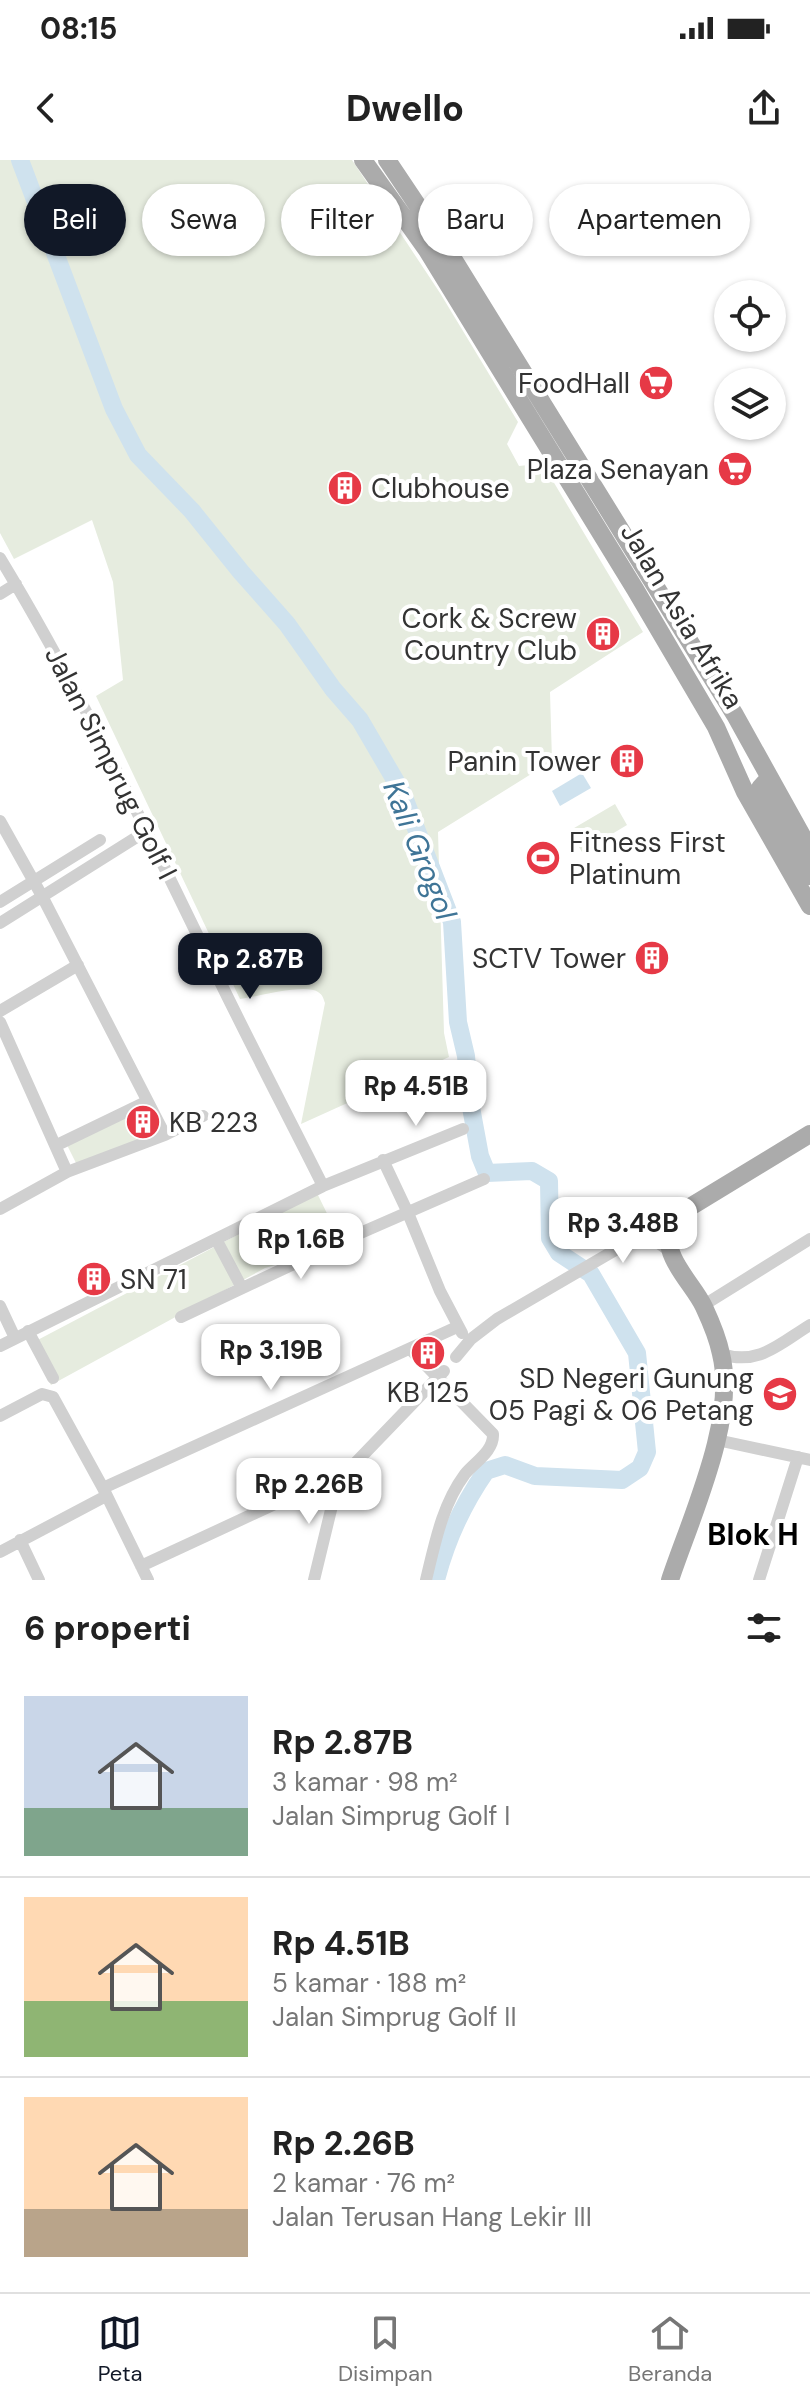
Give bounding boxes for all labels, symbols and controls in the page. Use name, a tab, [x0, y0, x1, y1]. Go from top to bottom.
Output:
text: 08:15	[40, 9, 117, 48]
text: Dwello	[346, 85, 464, 132]
icon: back	[24, 86, 68, 130]
icon: share	[742, 86, 786, 130]
chip: Beli	[24, 184, 126, 256]
chip: Sewa	[142, 184, 265, 256]
chip: Filter	[281, 184, 402, 256]
chip: Baru	[418, 184, 533, 256]
chip: Apartemen	[549, 184, 750, 256]
map controls	[714, 280, 786, 440]
button: locate	[714, 280, 786, 352]
supermarket icon: FoodHall	[637, 364, 675, 402]
place label: FoodHall	[518, 365, 630, 402]
button: layers	[714, 368, 786, 440]
supermarket icon: Plaza Senayan	[716, 450, 754, 488]
place label: Plaza Senayan	[527, 451, 709, 488]
building icon: Clubhouse	[326, 469, 364, 507]
place label: Clubhouse	[371, 470, 510, 507]
street label: Jalan Asia Afrika	[612, 516, 752, 716]
place label: Cork & Screw Country Club	[402, 600, 577, 669]
building icon: Cork & Screw Country Club	[584, 615, 622, 653]
street label: Jalan Simprug Golf I	[36, 640, 186, 886]
building icon: Panin Tower	[608, 742, 646, 780]
place label: Panin Tower	[448, 743, 601, 780]
water label: Kali Grogol	[374, 774, 466, 927]
place label: Fitness First Platinum	[569, 824, 726, 893]
sports icon: Fitness First Platinum	[524, 839, 562, 877]
pin: Rp 2.87B	[167, 933, 333, 1001]
building icon: SCTV Tower	[633, 939, 671, 977]
place label: SCTV Tower	[472, 940, 626, 977]
text: Rp 2.87B	[196, 942, 304, 976]
pin: Rp 4.51B	[333, 1060, 499, 1128]
text: Rp 4.51B	[363, 1069, 469, 1103]
building icon: KB 223	[124, 1103, 162, 1141]
place label: KB 223	[169, 1104, 259, 1141]
pin: Rp 3.48B	[540, 1197, 706, 1265]
text: Rp 3.48B	[567, 1206, 679, 1240]
pin: Rp 1.6B	[227, 1213, 375, 1281]
text: Rp 1.6B	[257, 1222, 345, 1256]
building icon: SN 71	[75, 1260, 113, 1298]
place label: SN 71	[120, 1261, 187, 1298]
pin: Rp 3.19B	[188, 1324, 354, 1392]
text: Rp 3.19B	[219, 1333, 323, 1367]
building icon: KB 125	[409, 1334, 447, 1372]
place label: SD Negeri Gunung 05 Pagi & 06 Petang	[489, 1360, 754, 1429]
place label: KB 125	[387, 1374, 469, 1411]
school or university icon: SD Negeri Gunung 05 Pagi & 06 Petang	[761, 1375, 799, 1413]
pin: Rp 2.26B	[226, 1458, 392, 1526]
text: Rp 2.26B	[254, 1467, 364, 1501]
district label: Blok H	[707, 1515, 799, 1554]
text: 6 properti	[24, 1606, 191, 1651]
icon: filters	[742, 1606, 786, 1650]
text: Rp 2.87B	[272, 1720, 413, 1765]
icon: home	[88, 1728, 184, 1824]
text: 3 kamar · 98 m²	[272, 1765, 458, 1799]
text: Jalan Simprug Golf I	[272, 1799, 510, 1833]
text: Rp 4.51B	[272, 1921, 410, 1966]
icon: home	[88, 1929, 184, 2025]
text: 5 kamar · 188 m²	[272, 1966, 466, 2000]
text: Jalan Simprug Golf II	[272, 2000, 517, 2034]
text: Rp 2.26B	[272, 2121, 415, 2166]
icon: home	[88, 2129, 184, 2225]
text: 2 kamar · 76 m²	[272, 2166, 455, 2200]
text: Jalan Terusan Hang Lekir III	[272, 2200, 592, 2234]
tab: Peta	[98, 2311, 143, 2388]
tab: Disimpan	[338, 2311, 433, 2388]
tab: Beranda	[628, 2311, 712, 2388]

